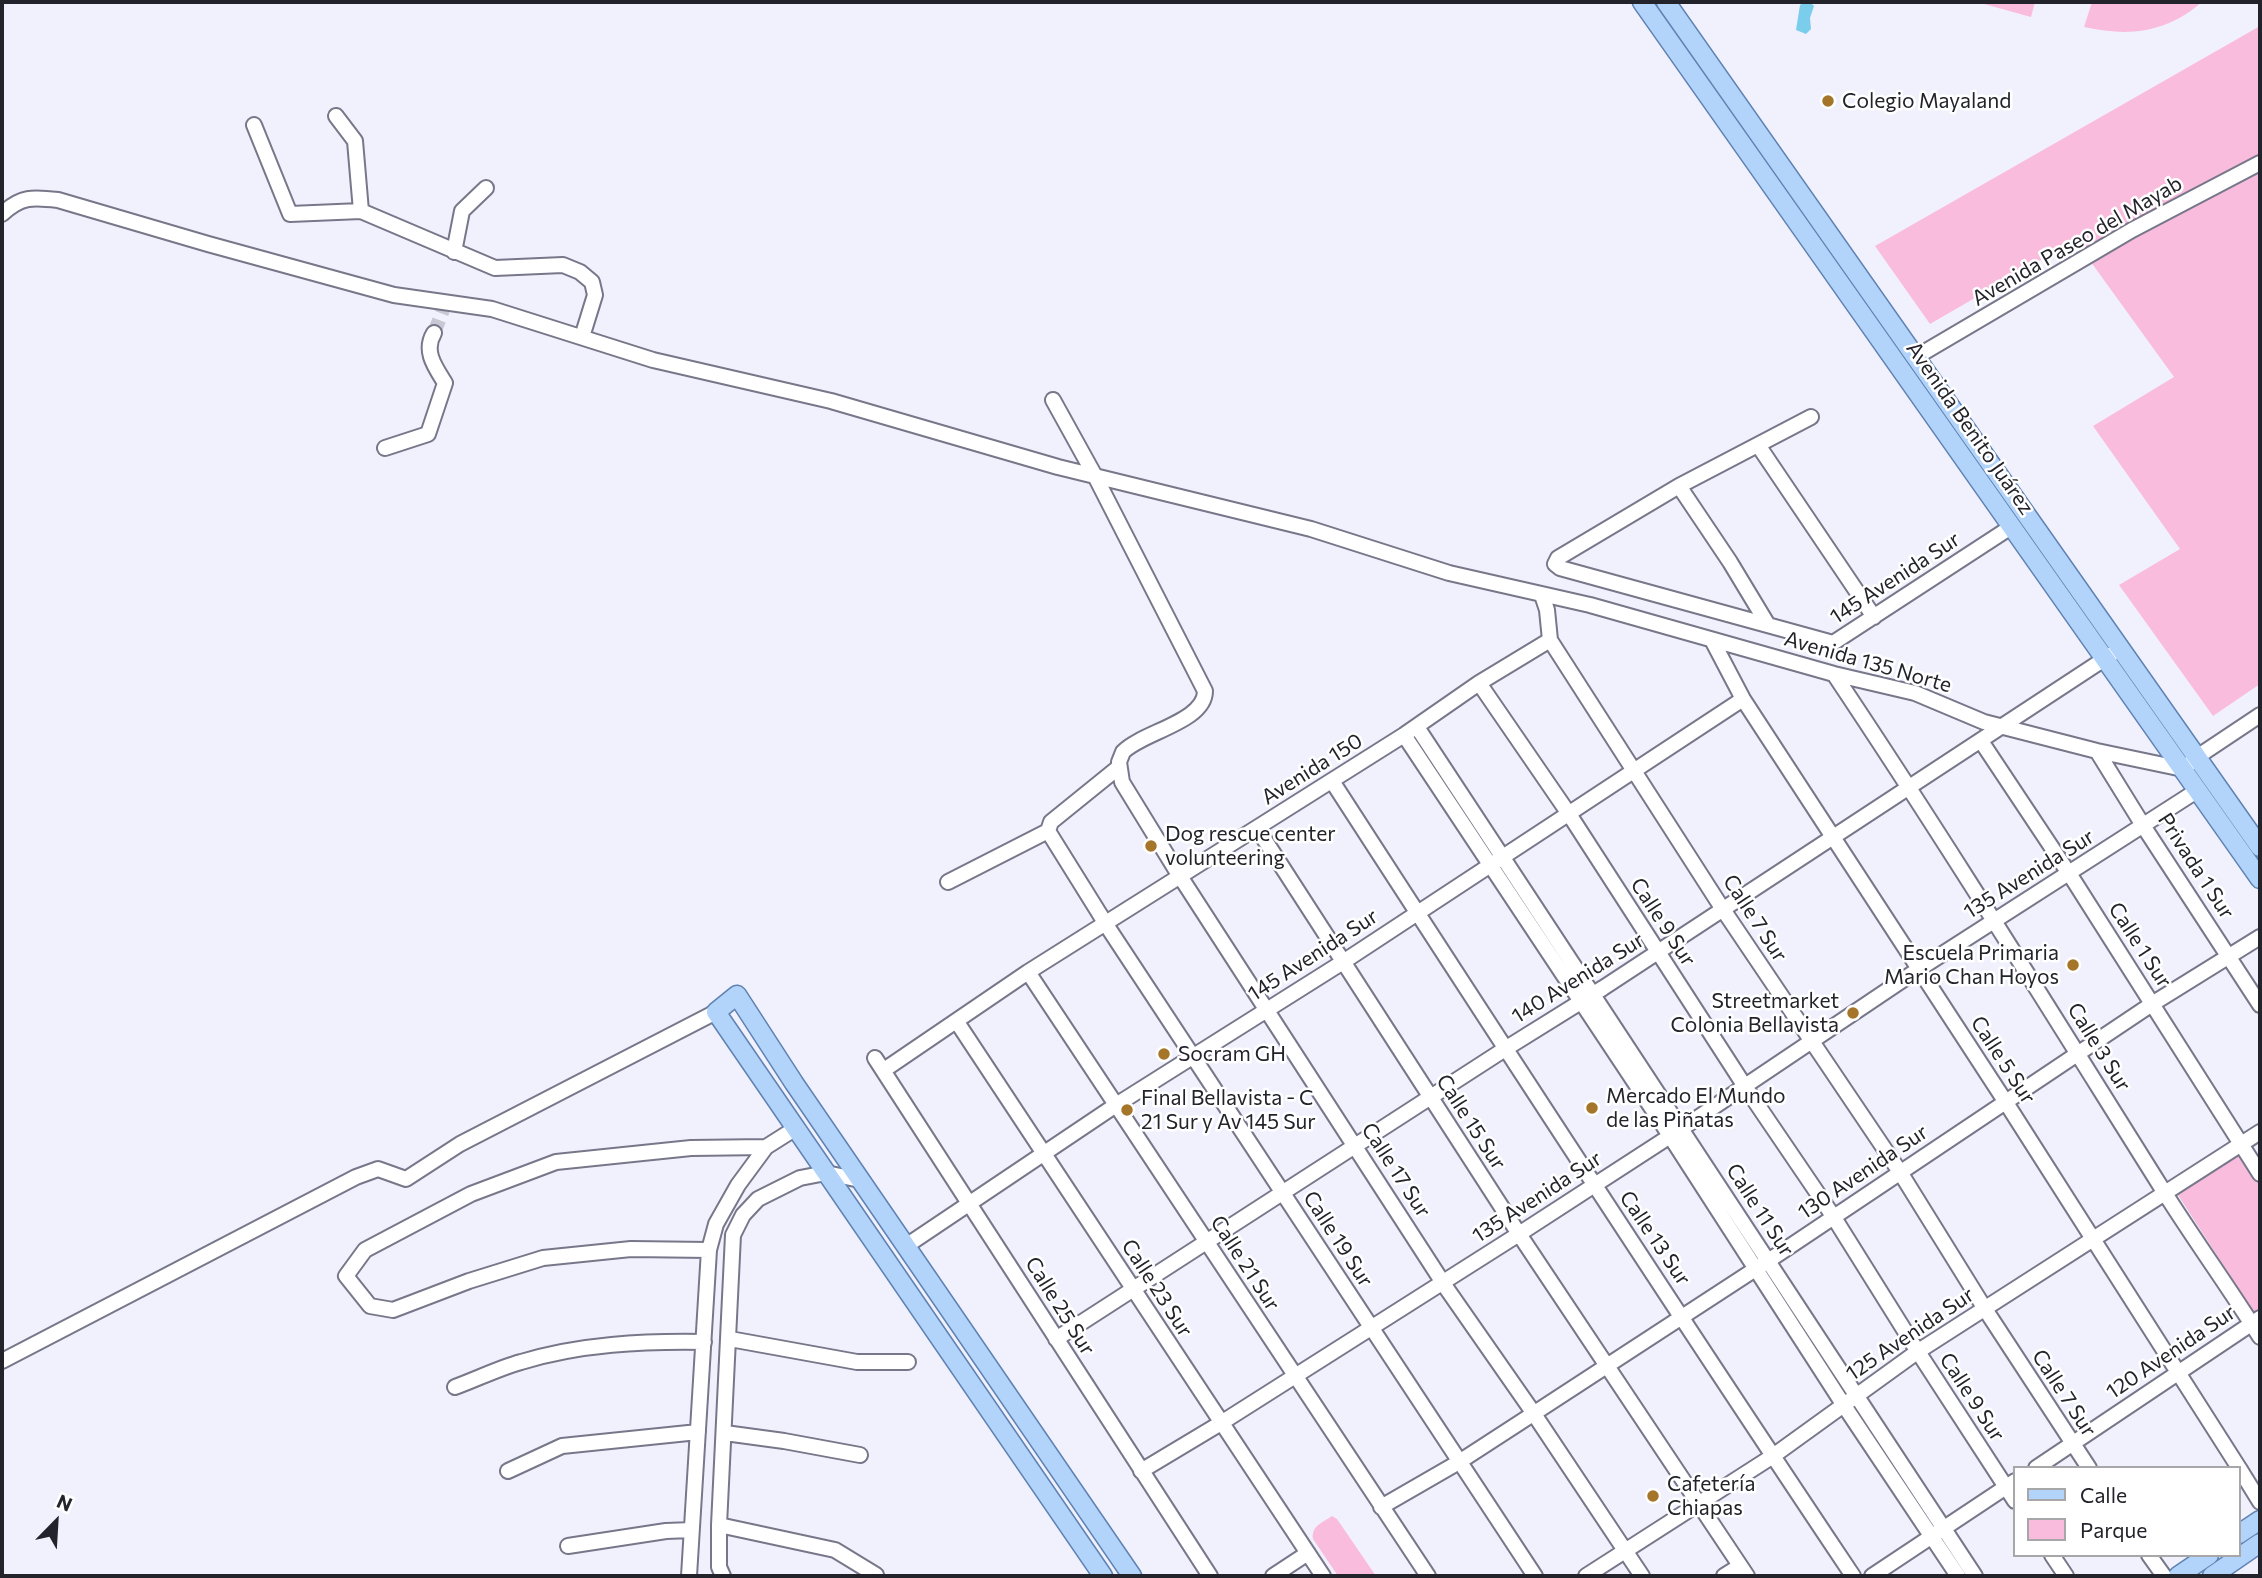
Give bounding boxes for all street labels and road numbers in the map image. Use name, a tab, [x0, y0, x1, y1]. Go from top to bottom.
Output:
street label: Avenida Paseo del Mayab	[1967, 170, 2187, 312]
street label: Avenida Benito Juárez	[1901, 337, 2039, 519]
street label: 145 Avenida Sur	[1825, 527, 1965, 629]
street label: Avenida 135 Norte	[1781, 626, 1955, 698]
street label: Avenida 150	[1257, 728, 1367, 810]
street label: Privada 1 Sur	[2152, 808, 2240, 924]
street label: 135 Avenida Sur	[1959, 824, 2099, 924]
street label: Calle 7 Sur	[1718, 870, 1792, 966]
street label: Calle 9 Sur	[1625, 873, 1701, 971]
street label: Calle 1 Sur	[2103, 898, 2177, 992]
street label: 145 Avenida Sur	[1243, 904, 1383, 1006]
street label: 140 Avenida Sur	[1507, 927, 1649, 1029]
street label: Calle 3 Sur	[2062, 998, 2136, 1096]
street label: Calle 5 Sur	[1965, 1011, 2041, 1109]
street label: Calle 15 Sur	[1431, 1070, 1511, 1174]
street label: Calle 17 Sur	[1356, 1118, 1436, 1222]
street label: 130 Avenida Sur	[1793, 1119, 1933, 1225]
street label: 135 Avenida Sur	[1468, 1146, 1606, 1248]
street label: Calle 11 Sur	[1721, 1159, 1799, 1261]
street label: Calle 19 Sur	[1298, 1186, 1378, 1292]
street label: Calle 13 Sur	[1614, 1186, 1696, 1290]
street label: Calle 21 Sur	[1205, 1211, 1285, 1315]
street label: Calle 23 Sur	[1116, 1235, 1198, 1341]
street label: Calle 25 Sur	[1020, 1252, 1100, 1360]
street label: 125 Avenida Sur	[1841, 1282, 1979, 1386]
street label: 120 Avenida Sur	[2102, 1299, 2240, 1405]
street label: Calle 7 Sur	[2027, 1345, 2101, 1441]
street label: Calle 9 Sur	[1934, 1348, 2010, 1446]

